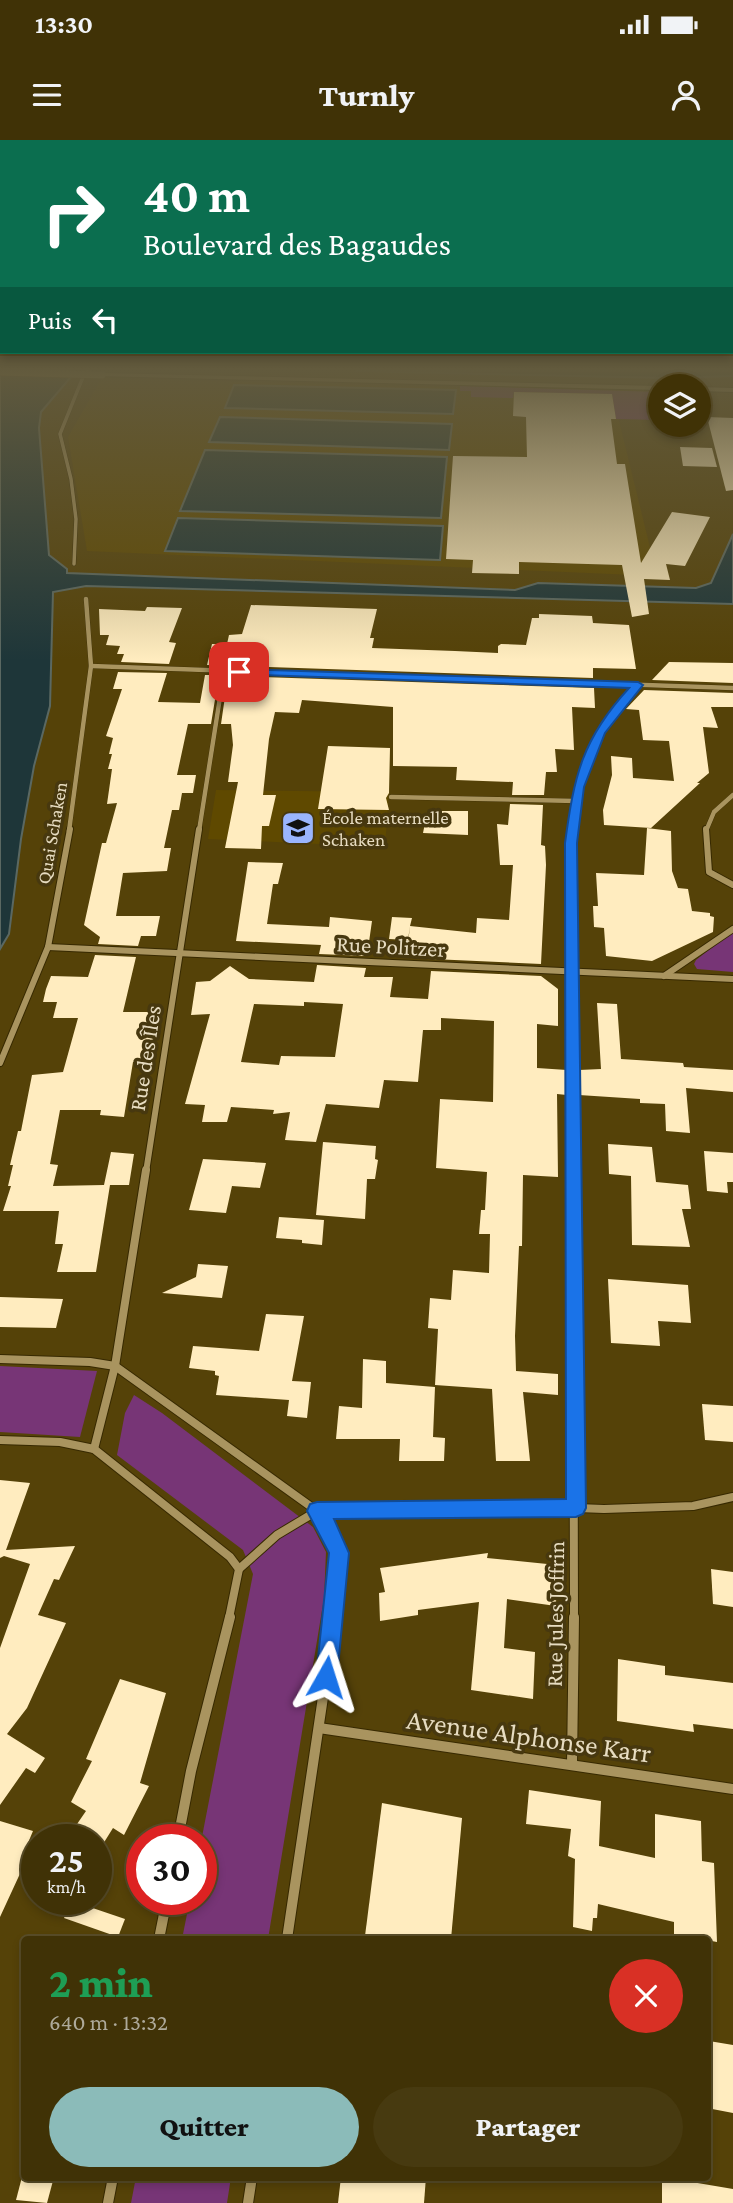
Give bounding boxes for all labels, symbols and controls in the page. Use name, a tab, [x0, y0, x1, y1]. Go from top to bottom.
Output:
text: 13:30	[35, 10, 93, 39]
icon: menu	[28, 76, 66, 114]
icon: person	[667, 76, 705, 114]
text: Turnly	[318, 77, 415, 113]
icon: right	[28, 168, 119, 259]
text: 40 m	[143, 168, 250, 223]
text: Boulevard des Bagaudes	[143, 226, 451, 262]
icon: left	[86, 301, 124, 339]
text: Puis	[28, 306, 72, 335]
map controls	[648, 374, 711, 437]
button: layers	[648, 374, 711, 437]
pin	[209, 642, 269, 702]
icon: arrive	[220, 653, 258, 691]
street label: Quai Schaken	[33, 780, 71, 886]
place label: École maternelle Schaken	[322, 807, 449, 850]
school or university icon: École maternelle Schaken	[279, 809, 317, 847]
street label: Rue Politzer	[336, 930, 446, 962]
street label: Rue des Îles	[124, 1003, 166, 1113]
street label: Rue Jules Joffrin	[541, 1541, 569, 1687]
position arrow	[289, 1640, 363, 1714]
street label: Avenue Alphonse Karr	[405, 1703, 653, 1769]
speed limit sign: 30	[126, 1824, 217, 1915]
text: 25	[49, 1841, 84, 1880]
text: km/h	[47, 1877, 86, 1897]
text: 2 min	[49, 1959, 153, 2006]
button: close	[609, 1959, 683, 2033]
text: 640 m · 13:32	[49, 2009, 168, 2035]
button: Quitter	[49, 2087, 359, 2167]
button: Partager	[373, 2087, 683, 2167]

